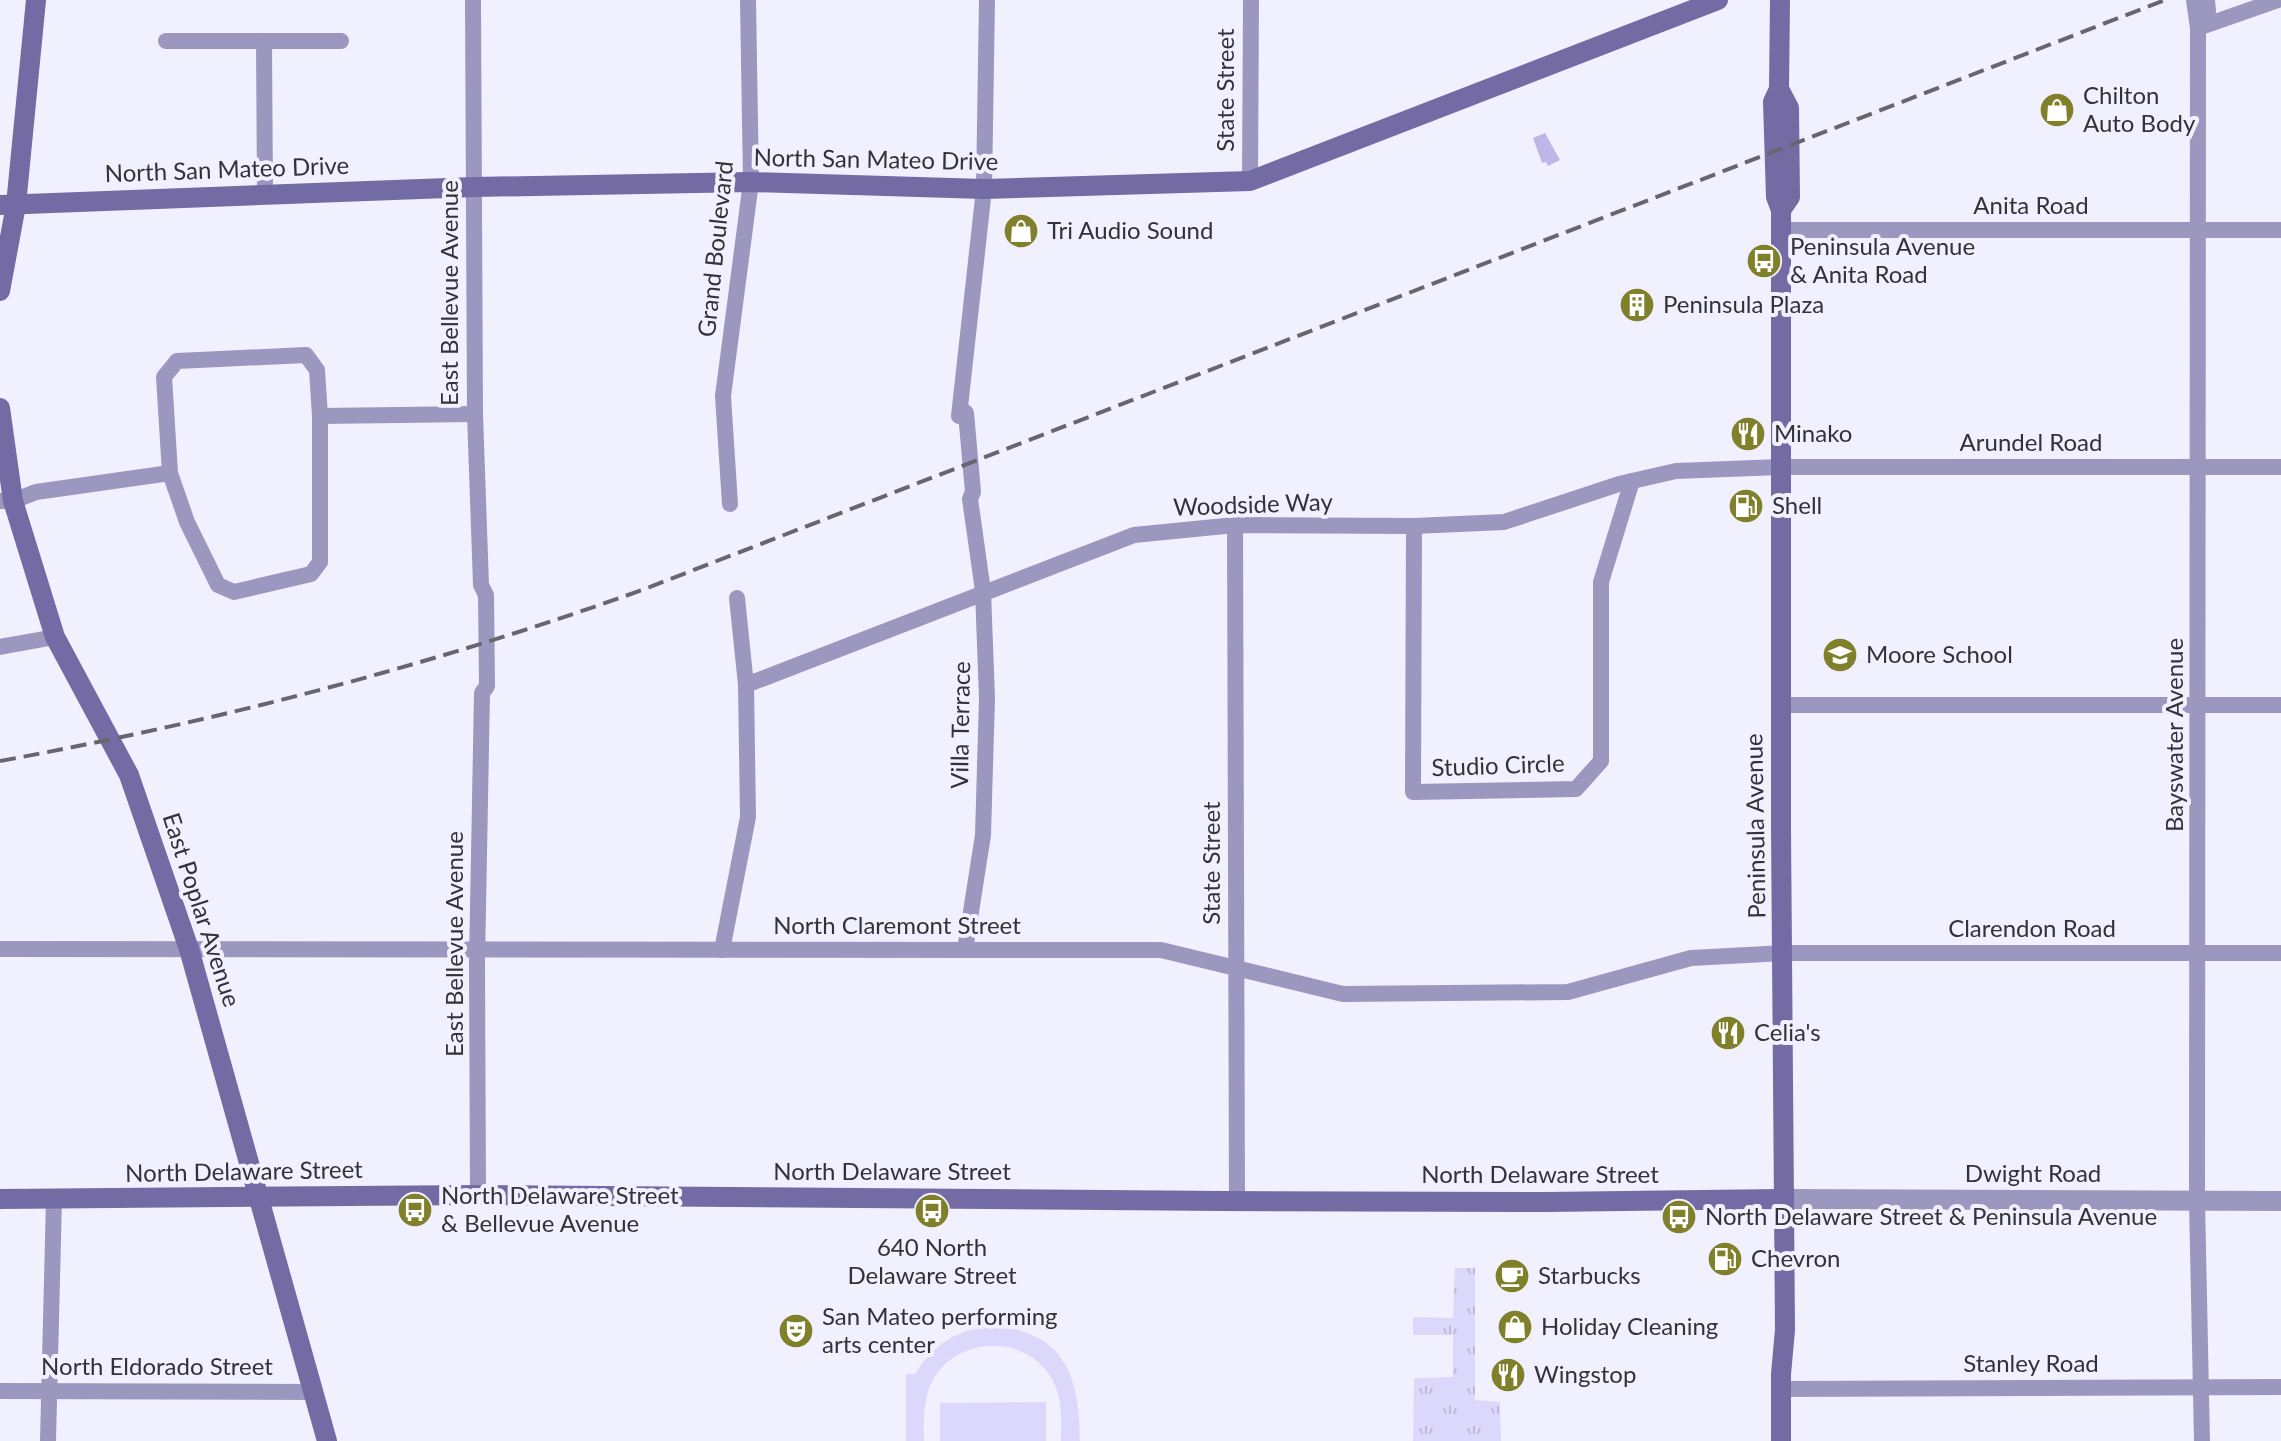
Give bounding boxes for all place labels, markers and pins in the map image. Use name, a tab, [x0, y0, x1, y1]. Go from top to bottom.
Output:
place label: Chilton Auto Body	[2083, 80, 2196, 137]
shop icon: Chilton Auto Body	[2038, 91, 2076, 129]
shop icon: Tri Audio Sound	[1002, 212, 1040, 250]
place label: Tri Audio Sound	[1047, 215, 1213, 244]
place label: Peninsula Avenue & Anita Road	[1790, 231, 1975, 288]
bus stop icon: Peninsula Avenue & Anita Road	[1745, 242, 1783, 280]
building icon: Peninsula Plaza	[1618, 286, 1656, 324]
place label: Peninsula Plaza	[1663, 289, 1824, 318]
restaurant icon: Minako	[1729, 415, 1767, 453]
place label: Minako	[1774, 418, 1852, 447]
fuel station icon: Shell	[1727, 487, 1765, 525]
place label: Shell	[1772, 490, 1822, 519]
school or university icon: Moore School	[1821, 636, 1859, 674]
place label: Moore School	[1866, 639, 2013, 668]
restaurant icon: Celia's	[1709, 1014, 1747, 1052]
place label: Celia's	[1754, 1017, 1821, 1046]
place label: North Delaware Street & Bellevue Avenue	[441, 1180, 679, 1237]
bus stop icon: North Delaware Street & Bellevue Avenue	[396, 1191, 434, 1229]
bus stop icon: 640 North Delaware Street	[913, 1192, 951, 1230]
bus stop icon: North Delaware Street & Peninsula Avenue	[1660, 1198, 1698, 1236]
place label: North Delaware Street & Peninsula Avenue	[1705, 1201, 2157, 1230]
place label: 640 North Delaware Street	[847, 1232, 1017, 1289]
fuel station icon: Chevron	[1706, 1240, 1744, 1278]
place label: Chevron	[1751, 1243, 1840, 1272]
cafe icon: Starbucks	[1493, 1257, 1531, 1295]
place label: Starbucks	[1538, 1260, 1641, 1289]
place label: San Mateo performing arts center	[822, 1301, 1058, 1358]
shop icon: Holiday Cleaning	[1496, 1308, 1534, 1346]
place label: Holiday Cleaning	[1541, 1311, 1718, 1340]
theatre icon: San Mateo performing arts center	[777, 1312, 815, 1350]
restaurant icon: Wingstop	[1489, 1356, 1527, 1394]
place label: Wingstop	[1534, 1359, 1636, 1388]

